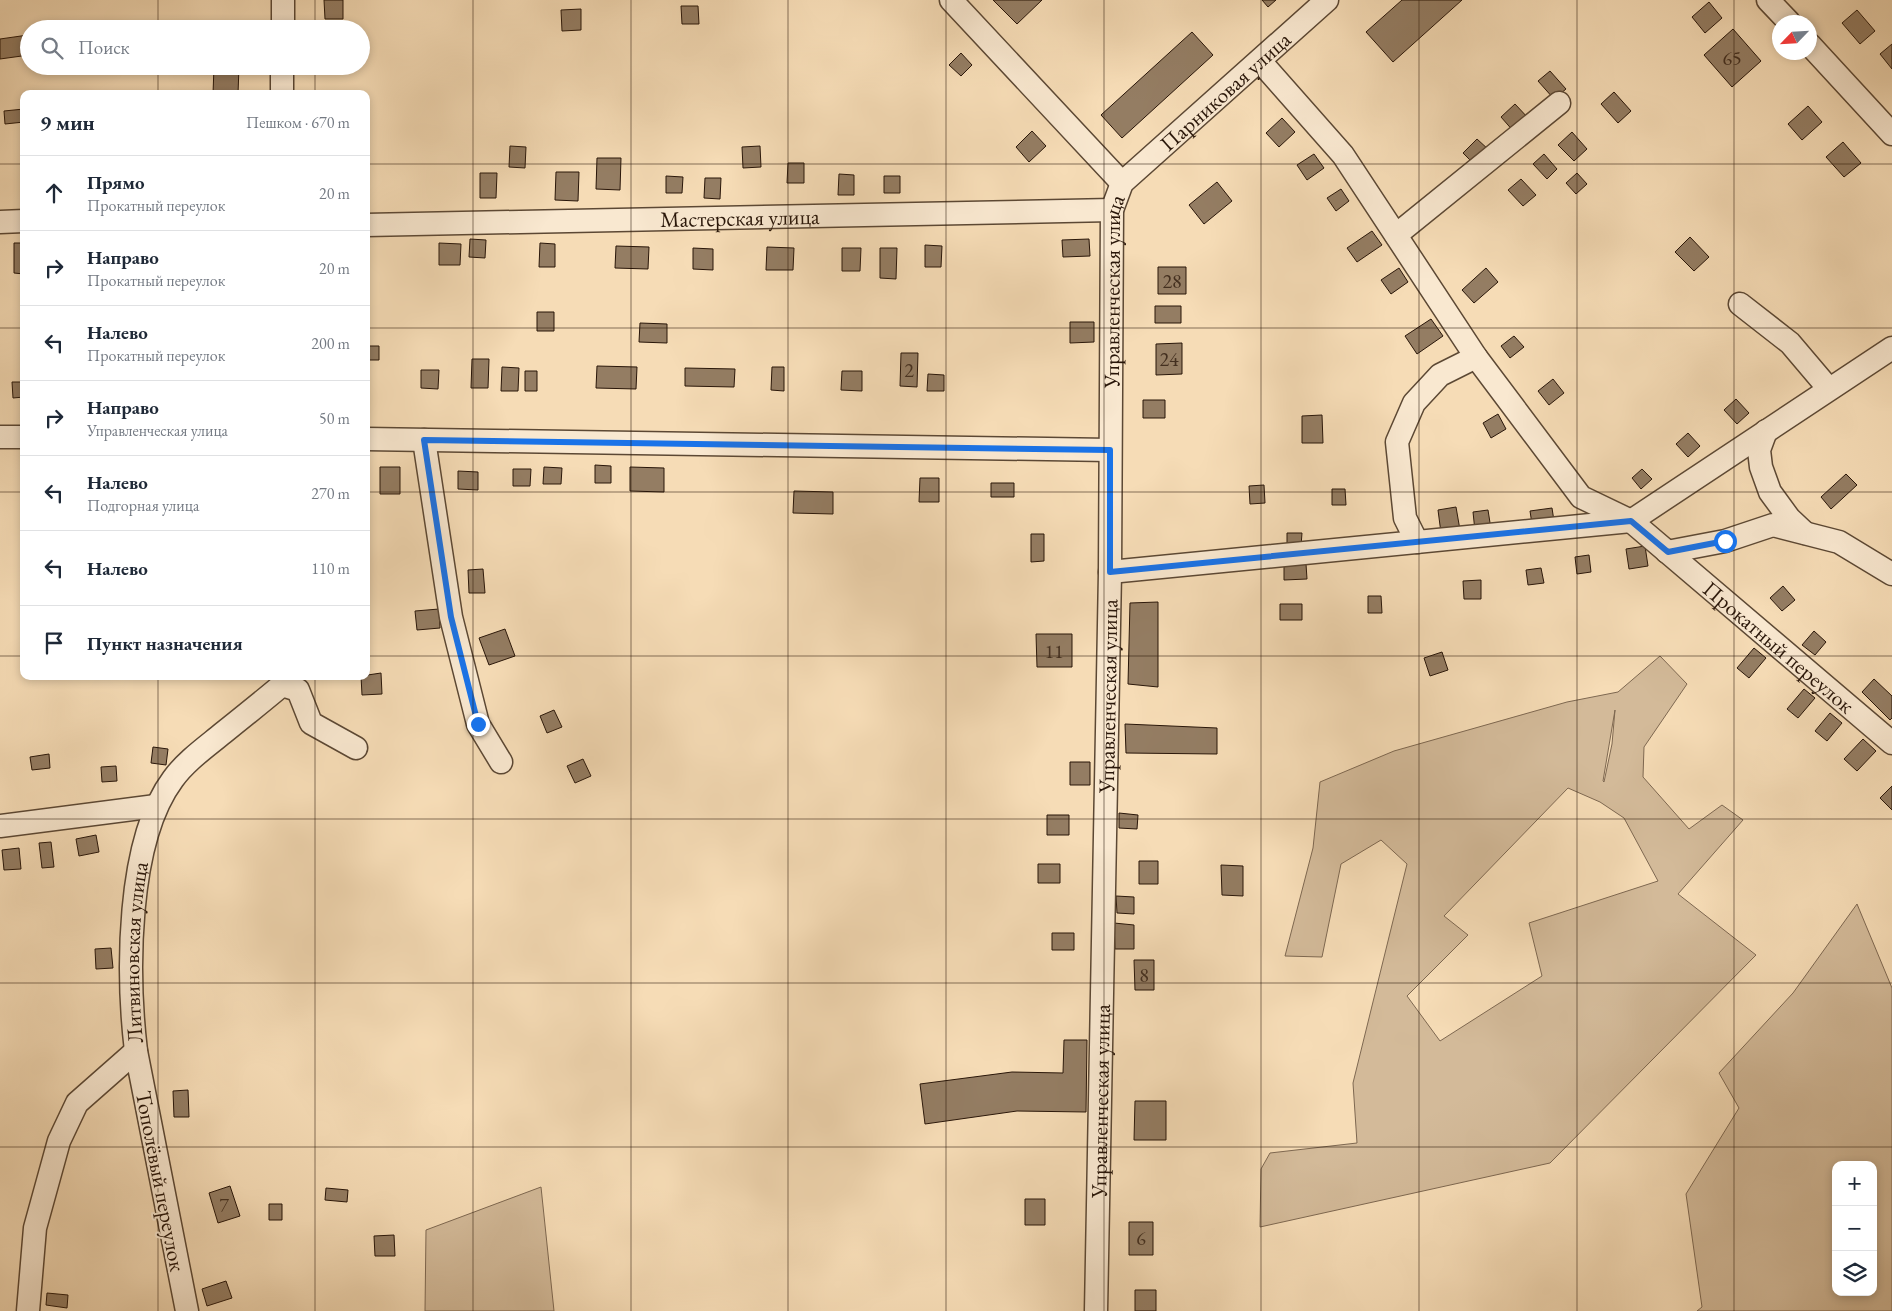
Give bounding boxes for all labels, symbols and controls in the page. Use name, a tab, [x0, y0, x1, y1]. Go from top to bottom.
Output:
north arrow	[1772, 15, 1817, 60]
search box	[20, 20, 370, 75]
street label: Парниковая улица	[1154, 25, 1297, 158]
icon: search	[38, 34, 66, 62]
text: Поиск	[78, 35, 130, 60]
house number: 65	[1722, 45, 1742, 71]
text: 9 мин	[40, 109, 95, 136]
text: Пешком · 670 m	[246, 112, 350, 133]
text: Прямо	[87, 170, 145, 195]
icon: ahead	[40, 179, 68, 207]
text: 20 m	[319, 183, 350, 204]
street label: Управленческая улица	[1097, 190, 1132, 389]
text: Прокатный переулок	[87, 195, 225, 216]
street label: Мастерская улица	[660, 202, 820, 234]
text: Направо	[87, 245, 159, 270]
icon: right	[40, 254, 68, 282]
text: 20 m	[319, 258, 350, 279]
house number: 28	[1162, 268, 1182, 294]
text: Прокатный переулок	[87, 270, 225, 291]
text: Налево	[87, 320, 148, 345]
icon: left	[40, 329, 68, 357]
text: 200 m	[311, 333, 350, 354]
text: Прокатный переулок	[87, 345, 225, 366]
house number: 24	[1159, 346, 1179, 372]
house number: 2	[904, 357, 914, 383]
text: Направо	[87, 395, 159, 420]
icon: right	[40, 404, 68, 432]
text: 50 m	[319, 408, 350, 429]
text: Управленческая улица	[87, 420, 228, 441]
text: Налево	[87, 470, 148, 495]
icon: left	[40, 479, 68, 507]
text: 270 m	[311, 483, 350, 504]
text: Подгорная улица	[87, 495, 199, 516]
route start	[1714, 530, 1737, 553]
icon: left	[40, 554, 68, 582]
text: Налево	[87, 556, 148, 581]
text: 110 m	[311, 558, 350, 579]
street label: Прокатный переулок	[1697, 575, 1861, 720]
street label: Управленческая улица	[1092, 599, 1124, 794]
icon: arrive	[40, 629, 68, 657]
text: Пункт назначения	[87, 631, 243, 656]
house number: 11	[1044, 638, 1064, 664]
route end	[467, 713, 490, 736]
street label: Литвиновская улица	[117, 859, 155, 1044]
house number: 8	[1139, 962, 1149, 988]
street label: Управленческая улица	[1084, 1004, 1117, 1199]
street label: Тополёвый переулок	[129, 1088, 192, 1274]
map controls	[1832, 1161, 1877, 1296]
button: +	[1832, 1161, 1877, 1206]
house number: 7	[219, 1192, 229, 1218]
button: −	[1832, 1206, 1877, 1251]
house number: 6	[1136, 1225, 1146, 1251]
button: layers	[1832, 1251, 1877, 1296]

